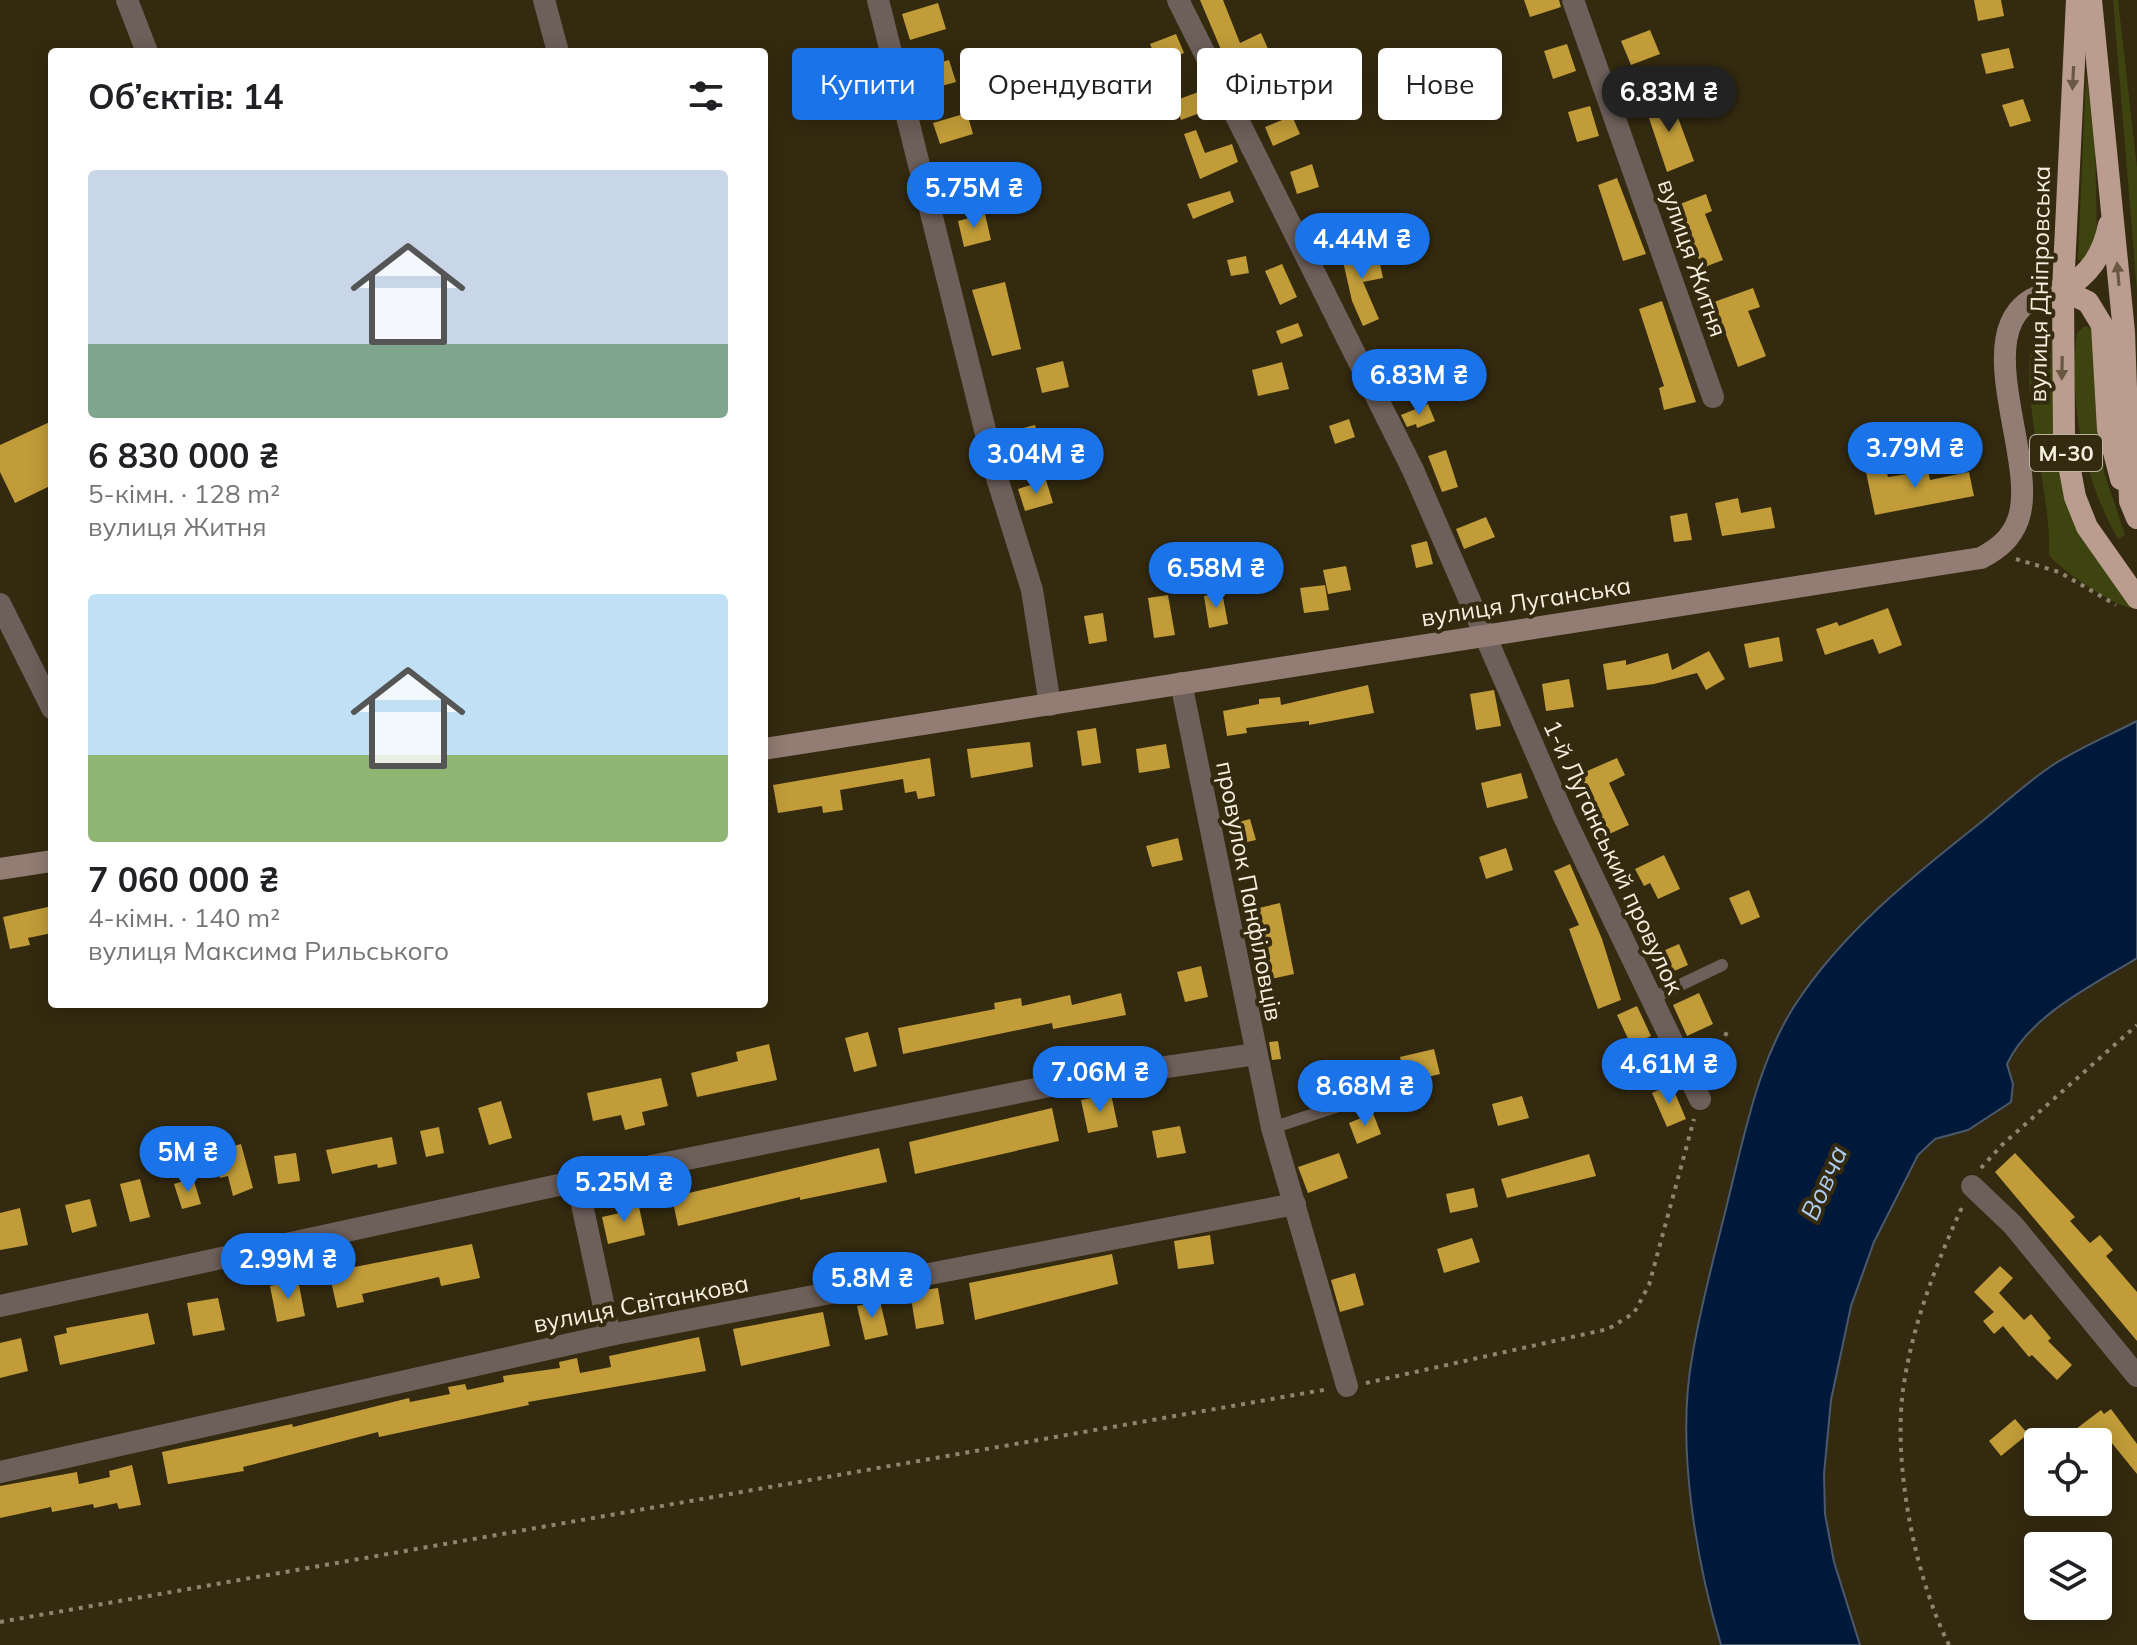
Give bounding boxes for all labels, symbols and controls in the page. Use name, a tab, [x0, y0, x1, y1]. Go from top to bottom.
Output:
chip: Купити	[792, 48, 944, 120]
chip: Орендувати	[960, 48, 1181, 120]
chip: Фільтри	[1197, 48, 1362, 120]
chip: Нове	[1378, 48, 1502, 120]
pin: 6.83M ₴	[1595, 66, 1743, 134]
one-way arrow	[2066, 66, 2079, 91]
icon: filters	[684, 74, 728, 118]
text: Об’єктів: 14	[88, 75, 283, 118]
text: 6.83M ₴	[1620, 75, 1718, 108]
pin: 5.75M ₴	[900, 162, 1048, 230]
street label: вулиця Дніпровська	[2022, 165, 2056, 403]
text: 5.75M ₴	[925, 171, 1023, 204]
street label: вулиця Житня	[1652, 175, 1734, 340]
pin: 4.44M ₴	[1288, 213, 1436, 281]
icon: home	[336, 222, 480, 366]
text: 4.44M ₴	[1313, 222, 1411, 255]
one-way arrow	[2112, 261, 2125, 286]
pin: 6.83M ₴	[1345, 349, 1493, 417]
one-way arrow	[2056, 356, 2069, 381]
text: 6.83M ₴	[1370, 358, 1468, 391]
pin: 3.79M ₴	[1841, 422, 1989, 490]
pin: 3.04M ₴	[962, 428, 1110, 496]
text: 3.79M ₴	[1866, 431, 1964, 464]
text: 6 830 000 ₴	[88, 434, 279, 477]
road number: М-30	[2030, 435, 2102, 471]
text: 3.04M ₴	[987, 437, 1085, 470]
text: 5-кімн. · 128 m²	[88, 477, 280, 510]
text: вулиця Житня	[88, 510, 267, 543]
pin: 6.58M ₴	[1142, 542, 1290, 610]
text: 6.58M ₴	[1167, 551, 1265, 584]
street label: вулиця Луганська	[1419, 570, 1633, 632]
icon: home	[336, 646, 480, 790]
street label: 1-й Луганський провулок	[1537, 715, 1691, 998]
street label: провулок Панфіловців	[1210, 758, 1290, 1023]
text: 7 060 000 ₴	[88, 858, 279, 901]
text: 4-кімн. · 140 m²	[88, 901, 280, 934]
text: вулиця Максима Рильського	[88, 934, 449, 967]
pin: 4.61M ₴	[1595, 1038, 1743, 1106]
pin: 7.06M ₴	[1026, 1046, 1174, 1114]
text: 4.61M ₴	[1620, 1047, 1718, 1080]
text: 7.06M ₴	[1051, 1055, 1149, 1088]
pin: 8.68M ₴	[1291, 1060, 1439, 1128]
text: 8.68M ₴	[1316, 1069, 1414, 1102]
pin: 5M ₴	[141, 1126, 235, 1194]
text: 5M ₴	[158, 1135, 218, 1168]
water label: Вовча	[1793, 1141, 1854, 1225]
pin: 5.25M ₴	[550, 1156, 698, 1224]
text: 5.25M ₴	[575, 1165, 673, 1198]
pin: 2.99M ₴	[214, 1233, 362, 1301]
text: 2.99M ₴	[239, 1242, 337, 1275]
pin: 5.8M ₴	[807, 1252, 937, 1320]
text: 5.8M ₴	[831, 1261, 914, 1294]
street label: вулиця Світанкова	[531, 1267, 751, 1339]
map controls	[2024, 1428, 2112, 1620]
button: locate	[2024, 1428, 2112, 1516]
button: layers	[2024, 1532, 2112, 1620]

